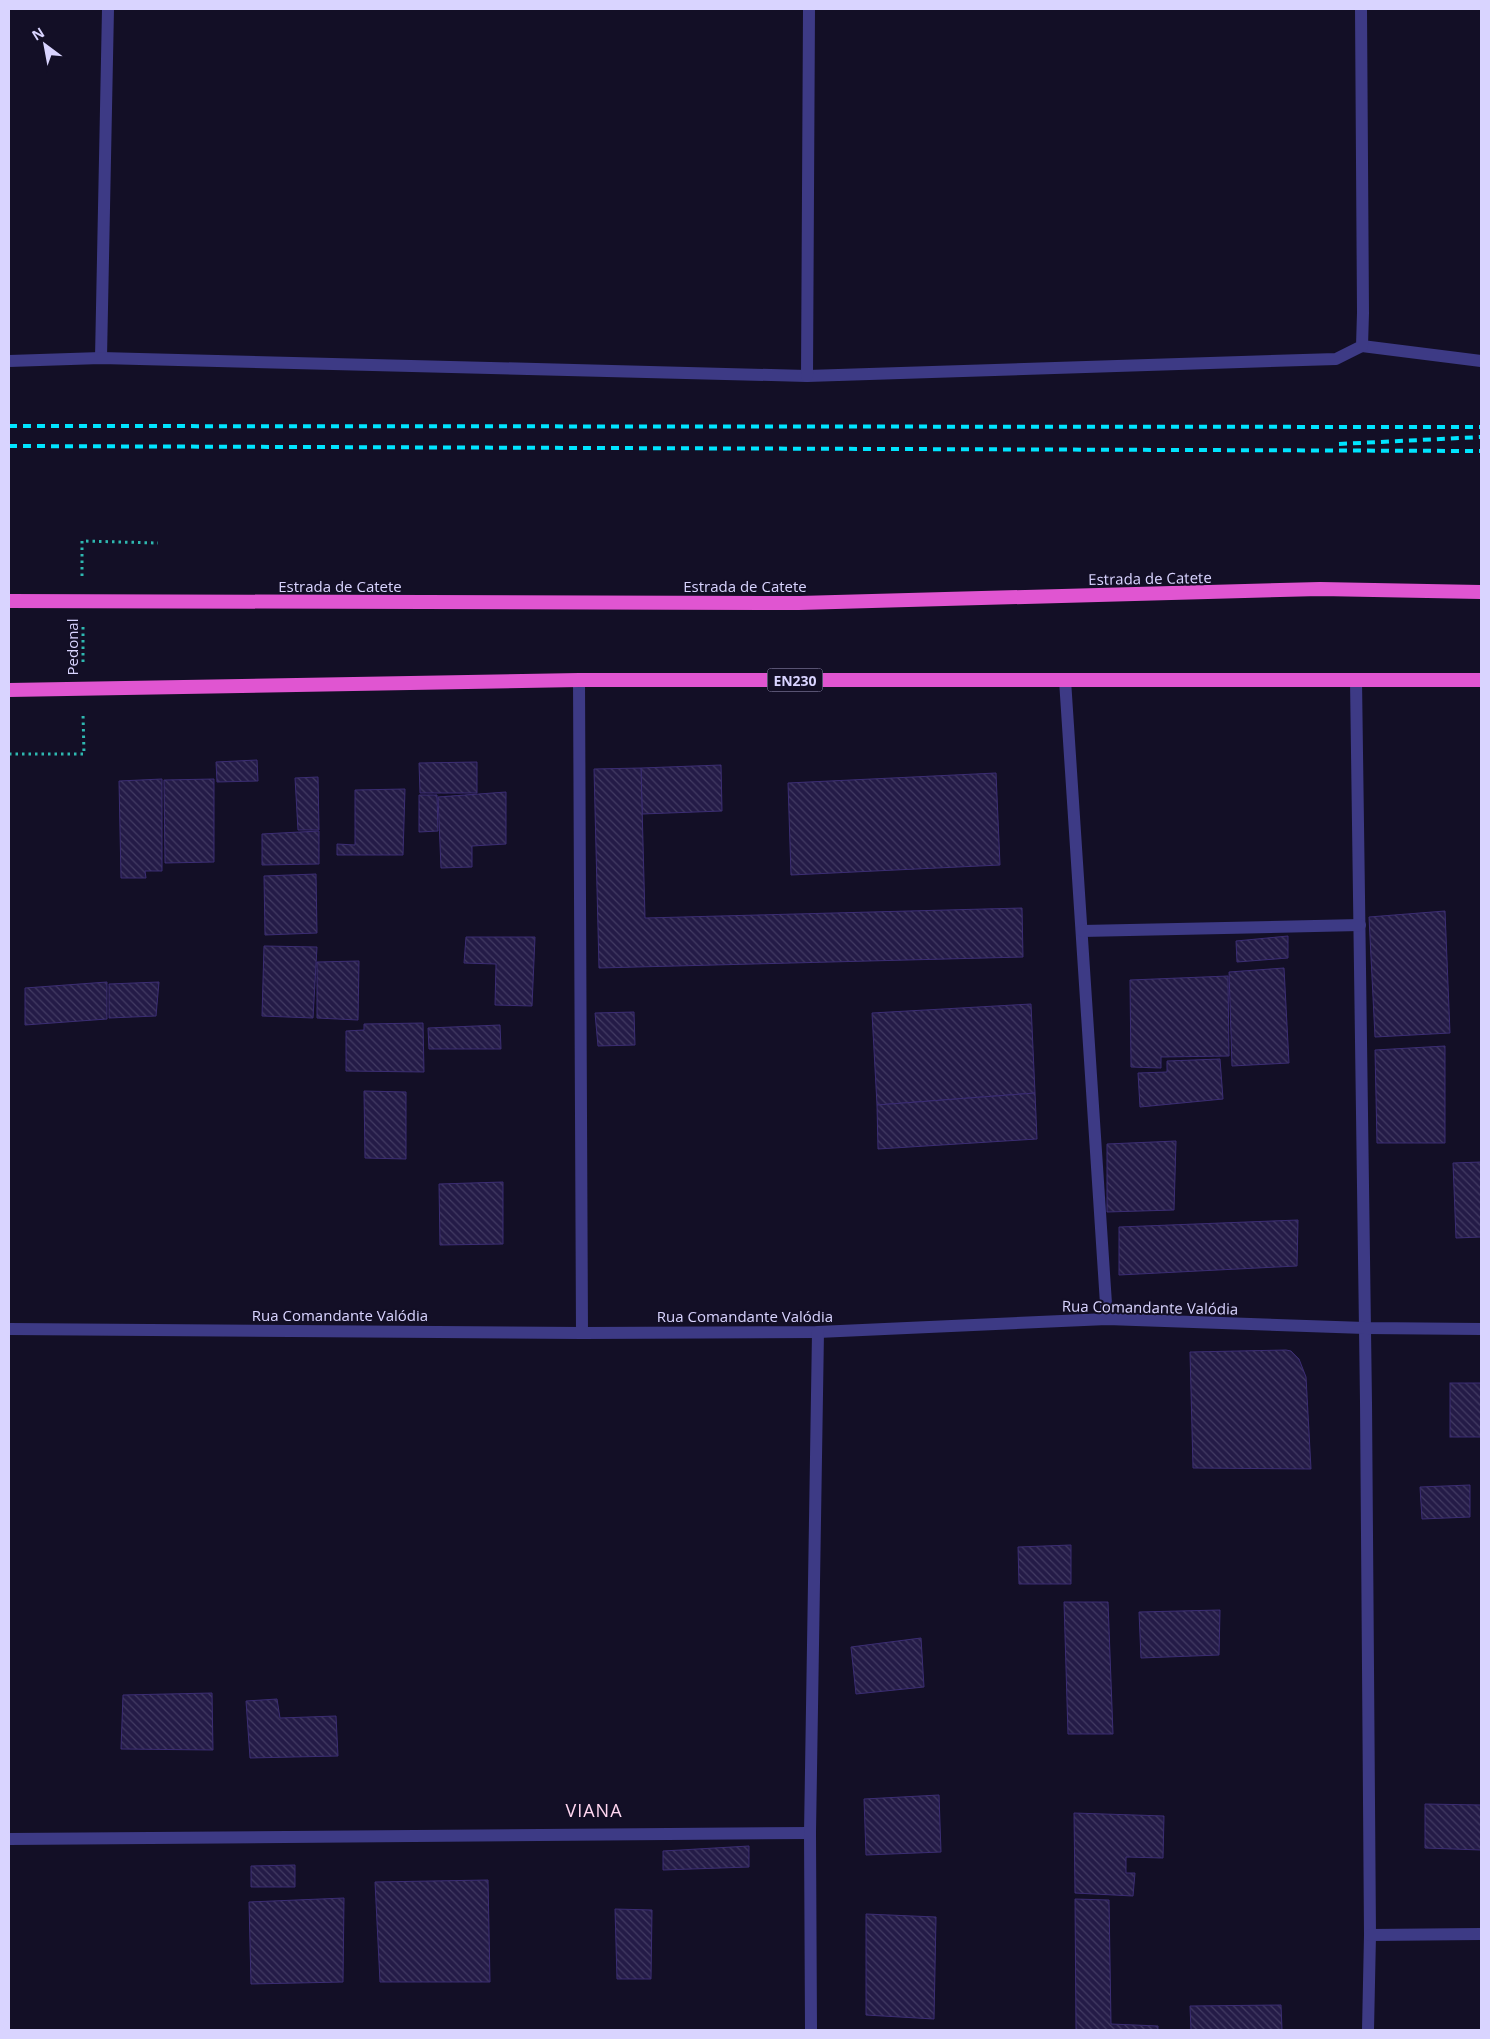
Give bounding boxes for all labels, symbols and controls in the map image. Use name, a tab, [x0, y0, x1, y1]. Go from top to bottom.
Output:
north arrow	[20, 20, 70, 70]
text: N	[28, 22, 48, 45]
street label: Estrada de Catete	[1088, 567, 1212, 589]
street label: Estrada de Catete	[278, 576, 402, 596]
street label: Estrada de Catete	[683, 576, 807, 596]
street label: Pedonal	[62, 619, 82, 675]
road number: EN230	[768, 668, 822, 692]
street label: Rua Comandante Valódia	[1062, 1295, 1238, 1319]
street label: Rua Comandante Valódia	[252, 1305, 428, 1325]
street label: Rua Comandante Valódia	[657, 1306, 833, 1326]
district label: VIANA	[565, 1798, 623, 1822]

